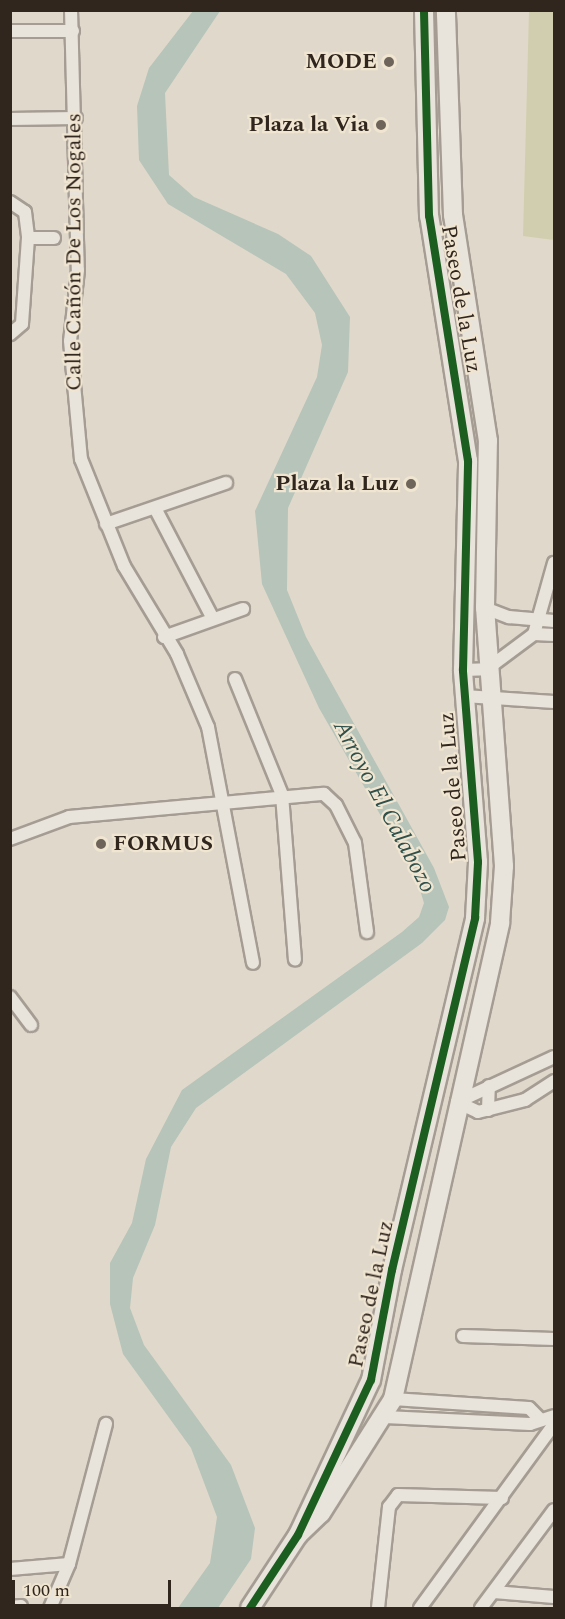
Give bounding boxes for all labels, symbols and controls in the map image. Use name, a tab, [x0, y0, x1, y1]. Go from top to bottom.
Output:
place label: MODE	[305, 49, 377, 75]
marker: MODE	[382, 55, 396, 69]
place label: Plaza la Via	[249, 112, 369, 138]
street label: Calle Cañón De Los Nogales	[61, 113, 87, 391]
marker: Plaza la Via	[374, 118, 388, 132]
street label: Paseo de la Luz	[435, 223, 487, 375]
place label: Plaza la Luz	[275, 471, 399, 497]
marker: Plaza la Luz	[404, 477, 418, 491]
street label: Paseo de la Luz	[433, 711, 473, 863]
water label: Arroyo El Calabozo	[326, 716, 442, 898]
place label: FORMUS	[113, 831, 213, 857]
marker: FORMUS	[94, 837, 108, 851]
street label: Paseo de la Luz	[343, 1218, 399, 1370]
scale bar	[15, 1568, 174, 1606]
text: 100 m	[23, 1577, 70, 1604]

